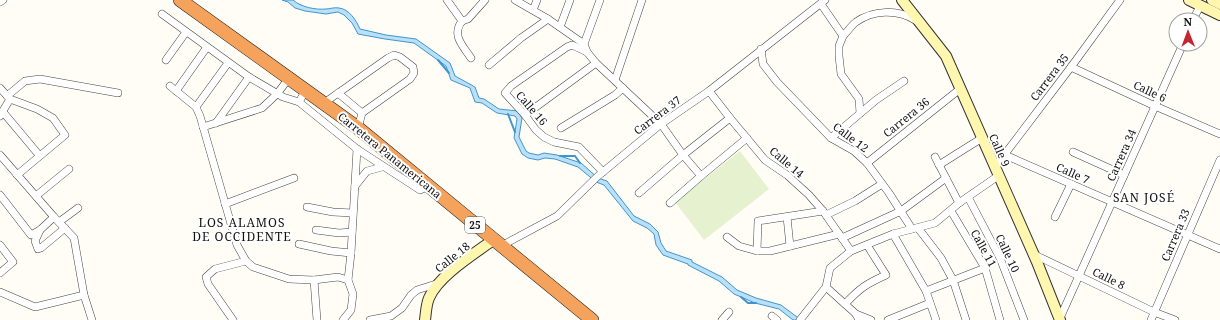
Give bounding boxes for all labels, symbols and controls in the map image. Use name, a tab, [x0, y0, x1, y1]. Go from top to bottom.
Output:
north arrow	[1168, 12, 1208, 52]
text: N	[1183, 14, 1193, 29]
street label: Carrera 35	[1026, 50, 1072, 104]
street label: Calle 6	[1131, 77, 1169, 105]
street label: Calle 16	[513, 88, 551, 128]
street label: Carrera 37	[630, 92, 684, 138]
street label: Carrera 36	[880, 94, 932, 140]
street label: Carretera Panamericana	[335, 109, 445, 201]
street label: Calle 12	[830, 119, 872, 155]
street label: Carrera 34	[1103, 127, 1139, 183]
street label: Calle 9	[986, 131, 1014, 169]
street label: Calle 14	[767, 143, 807, 181]
street label: Calle 7	[1054, 159, 1092, 187]
district label: SAN JOSÉ	[1113, 189, 1175, 206]
street label: Carrera 33	[1157, 207, 1193, 263]
district label: LOS ALAMOS DE OCCIDENTE	[192, 214, 292, 245]
road number: 25	[465, 217, 485, 233]
street label: Calle 11	[968, 227, 1000, 269]
street label: Calle 10	[993, 231, 1023, 275]
street label: Calle 18	[431, 238, 473, 276]
street label: Calle 8	[1090, 264, 1128, 292]

